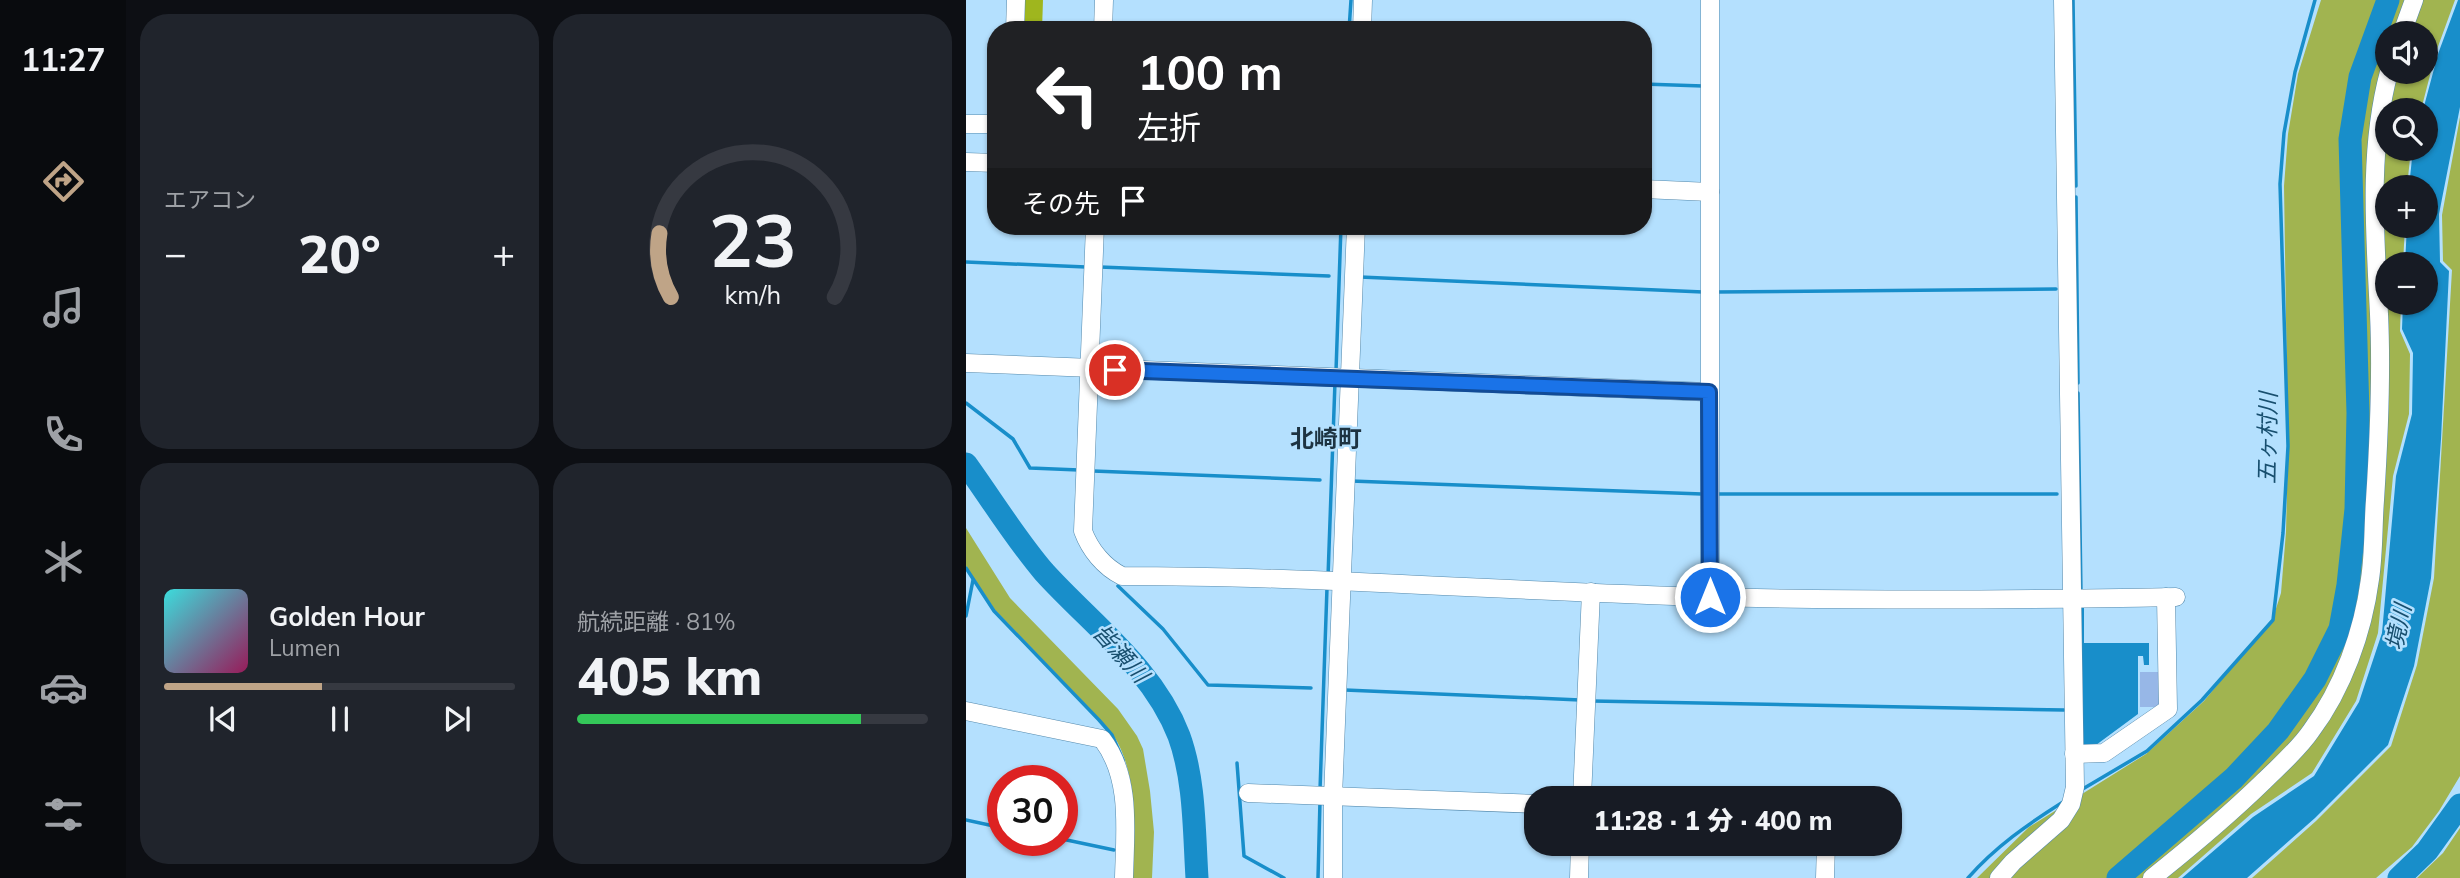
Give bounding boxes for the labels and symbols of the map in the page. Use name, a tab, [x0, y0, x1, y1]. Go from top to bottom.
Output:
pin	[1085, 340, 1145, 400]
water label: 五ヶ村川	[2252, 389, 2282, 484]
district label: 北崎町	[1290, 423, 1362, 453]
position arrow	[1673, 560, 1747, 634]
water label: 境川	[2379, 599, 2418, 653]
water label: 皆瀬川	[1087, 618, 1157, 691]
speed limit sign: 30	[987, 765, 1078, 856]

